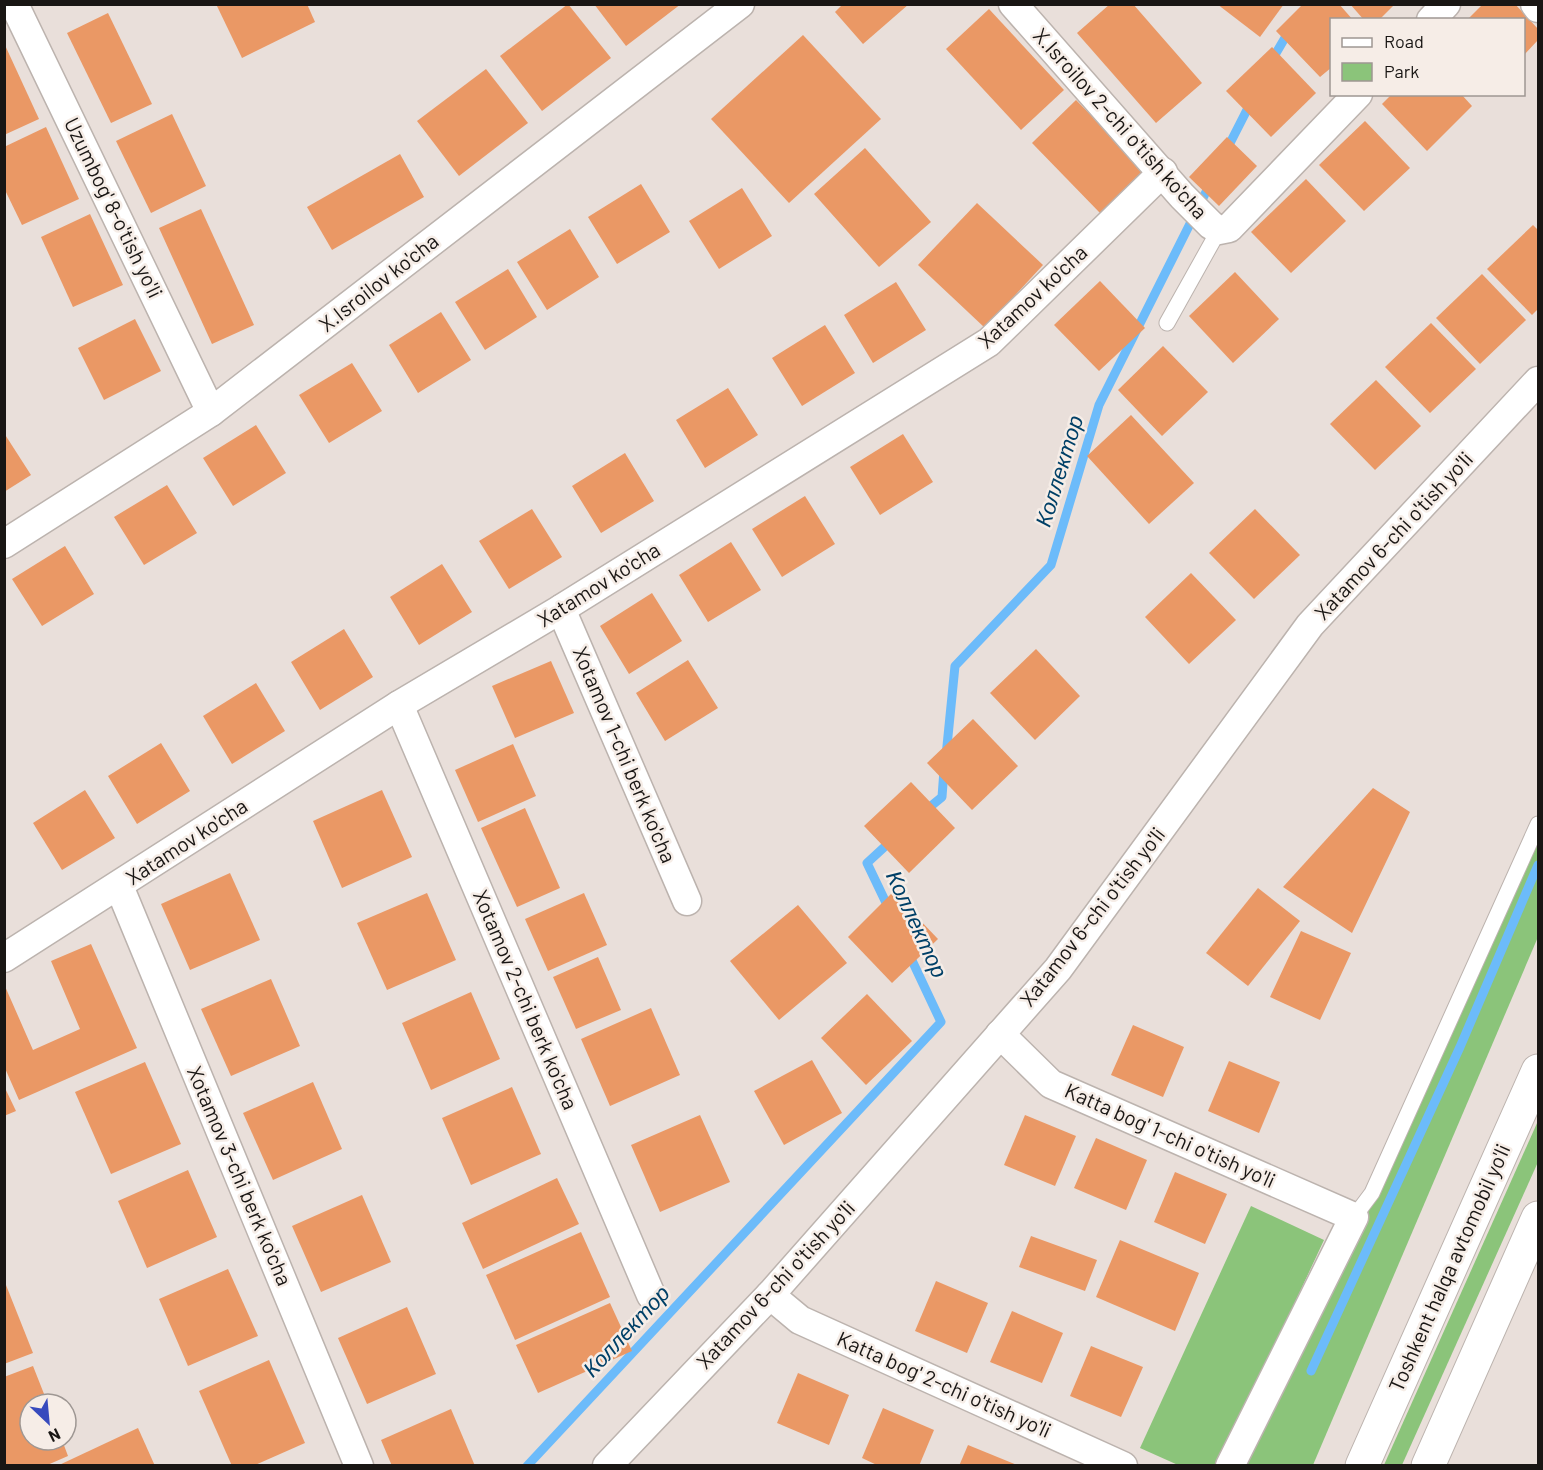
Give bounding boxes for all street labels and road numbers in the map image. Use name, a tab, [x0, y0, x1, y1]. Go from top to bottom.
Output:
street label: X.Isroilov 2-chi o'tish ko'cha	[1029, 22, 1213, 224]
street label: Uzumbog' 8-o'tish yo'li	[60, 113, 169, 302]
street label: X.Isroilov ko'cha	[314, 228, 443, 336]
street label: Xatamov ko'cha	[972, 239, 1092, 353]
street label: Xatamov 6-chi o'tish yo'li	[1309, 446, 1477, 624]
street label: Xatamov ko'cha	[532, 536, 664, 631]
street label: Xotamov 1-chi berk ko'cha	[568, 643, 682, 866]
street label: Xatamov ko'cha	[121, 792, 252, 889]
street label: Xatamov 6-chi o'tish yo'li	[1014, 821, 1170, 1011]
street label: Xotamov 2-chi berk ko'cha	[469, 886, 584, 1113]
street label: Xotamov 3-chi berk ko'cha	[183, 1062, 298, 1289]
street label: Katta bog' 1-chi o'tish yo'li	[1061, 1077, 1280, 1192]
street label: Toshkent halqa avtomobil yo'li	[1383, 1140, 1515, 1395]
street label: Xatamov 6-chi o'tish yo'li	[691, 1195, 859, 1373]
street label: Katta bog' 2-chi o'tish yo'li	[834, 1325, 1056, 1442]

